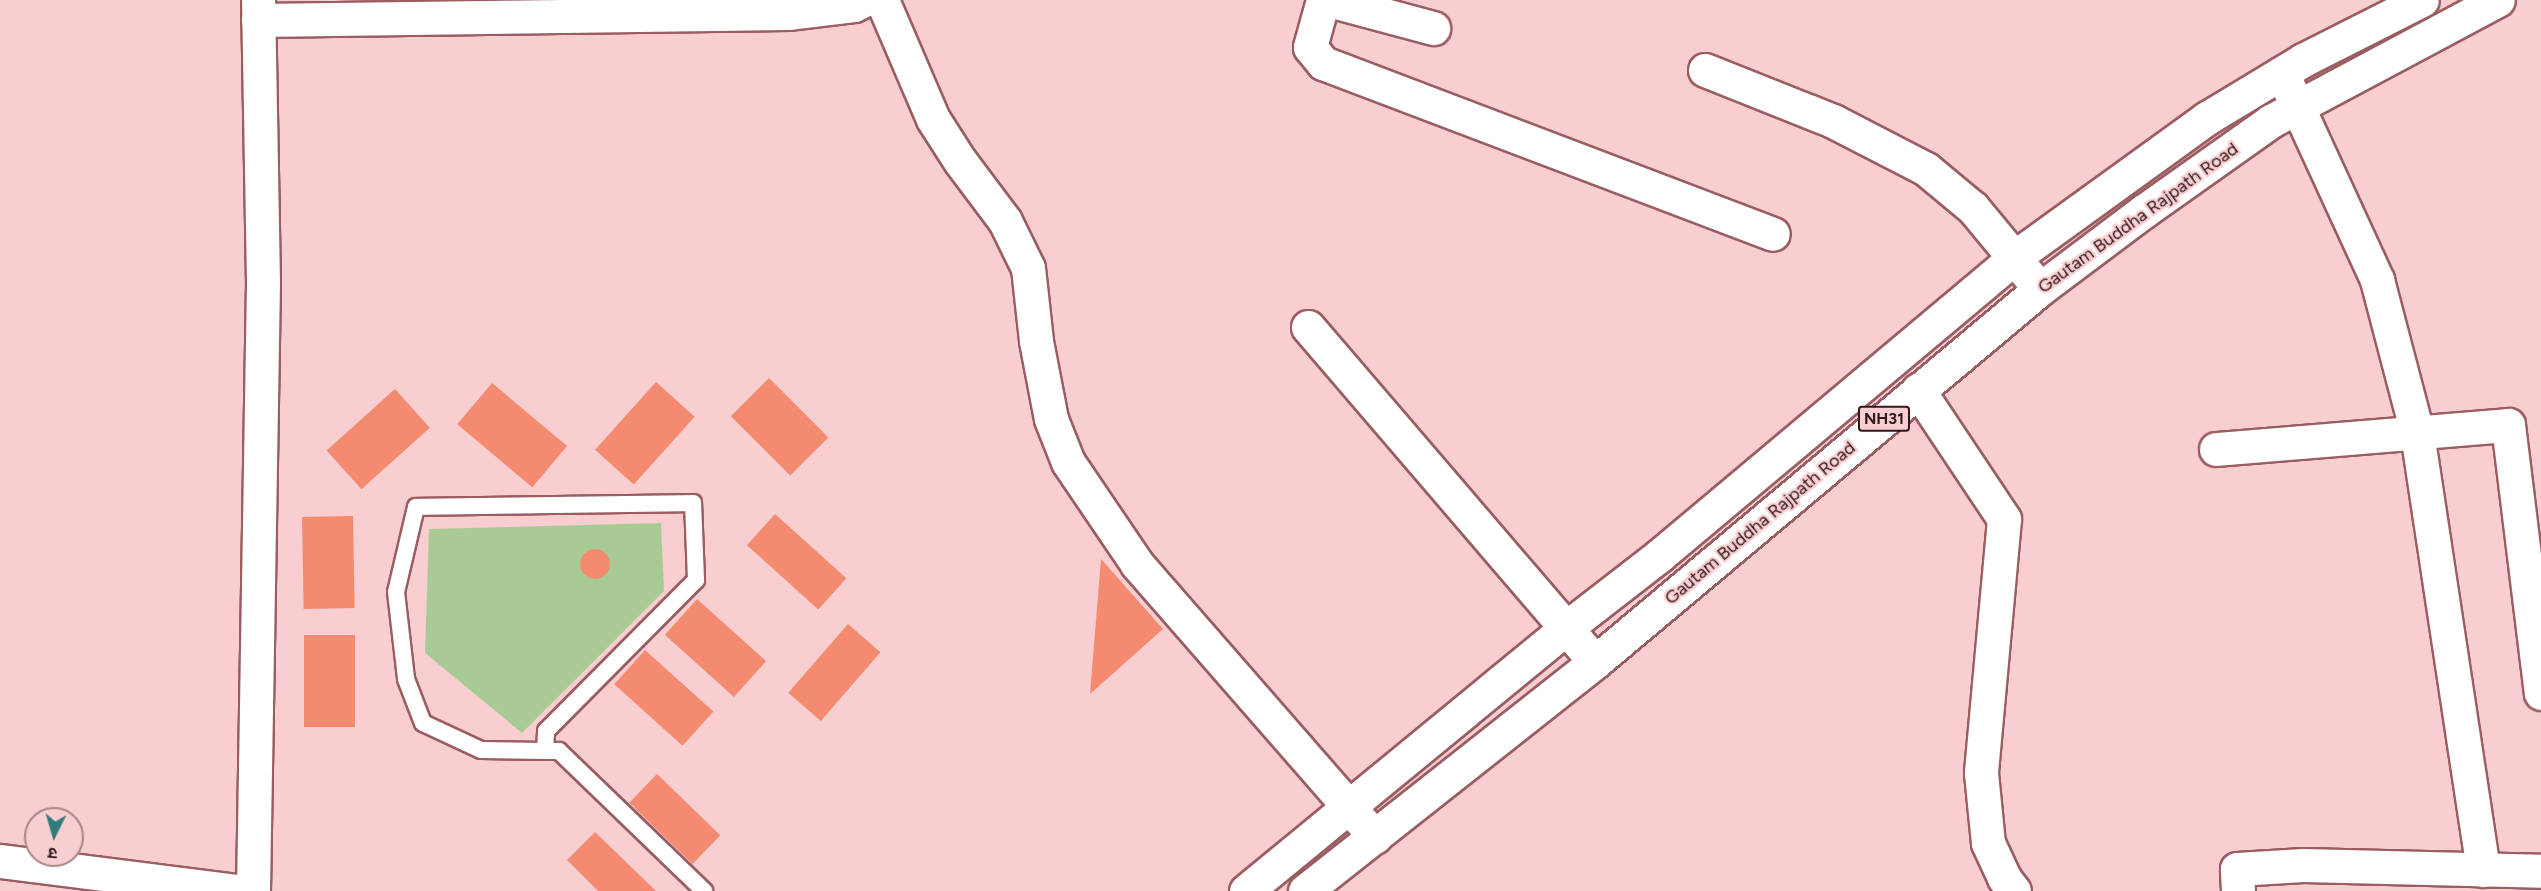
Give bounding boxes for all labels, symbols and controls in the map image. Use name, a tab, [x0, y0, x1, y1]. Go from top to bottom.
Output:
street label: Gautam Buddha Rajpath Road	[2034, 138, 2242, 298]
road number: NH31	[1857, 406, 1911, 432]
street label: Gautam Buddha Rajpath Road	[1660, 437, 1860, 609]
north arrow	[24, 807, 84, 867]
text: उ	[47, 844, 58, 863]

